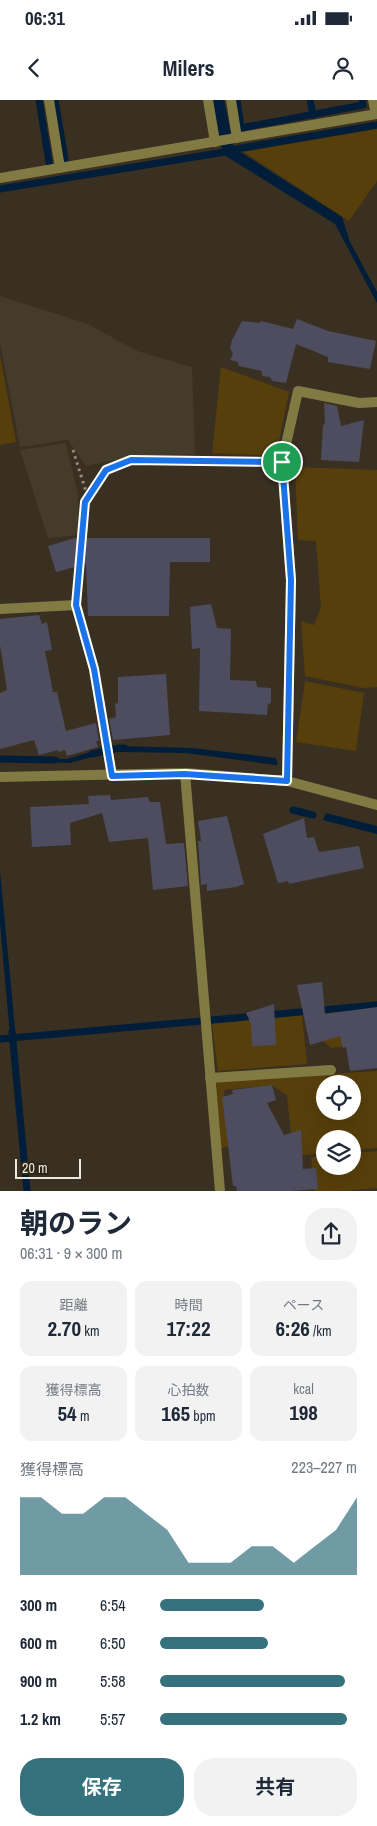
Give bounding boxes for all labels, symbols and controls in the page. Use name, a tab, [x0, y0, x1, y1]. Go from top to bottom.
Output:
text: 06:31	[25, 5, 65, 31]
text: Milers	[162, 53, 215, 83]
icon: back	[20, 54, 48, 82]
icon: person	[329, 54, 357, 82]
pin	[261, 441, 303, 483]
icon: arrive	[268, 448, 296, 476]
map controls	[316, 1075, 361, 1175]
button: locate	[316, 1075, 361, 1120]
button: layers	[316, 1130, 361, 1175]
scale bar	[15, 1156, 81, 1179]
text: 20 m	[22, 1159, 48, 1177]
text: 朝のラン	[20, 1204, 132, 1242]
button: share	[305, 1208, 357, 1260]
text: 06:31 · 9 × 300 m	[20, 1242, 123, 1264]
text: 距離	[60, 1296, 88, 1314]
text: 時間	[175, 1296, 203, 1314]
text: ペース	[283, 1296, 324, 1314]
text: 2.70	[47, 1314, 81, 1343]
text: 17:22	[166, 1314, 211, 1343]
text: 6:26	[275, 1314, 310, 1343]
text: km	[81, 1322, 100, 1340]
text: /km	[310, 1322, 332, 1340]
text: kcal	[293, 1380, 314, 1398]
text: 獲得標高	[46, 1381, 102, 1399]
text: 心拍数	[168, 1381, 210, 1399]
text: 198	[289, 1398, 318, 1427]
text: 54	[58, 1399, 77, 1428]
text: 165	[161, 1399, 190, 1428]
text: m	[77, 1407, 89, 1425]
text: bpm	[190, 1407, 216, 1425]
text: 223–227 m	[291, 1456, 357, 1478]
text: 獲得標高	[20, 1458, 84, 1480]
text: 300 m	[20, 1594, 57, 1616]
text: 6:54	[100, 1594, 126, 1616]
text: 600 m	[20, 1632, 57, 1654]
text: 6:50	[100, 1632, 126, 1654]
text: 900 m	[20, 1670, 57, 1692]
text: 5:58	[100, 1670, 126, 1692]
text: 1.2 km	[20, 1708, 61, 1730]
text: 5:57	[100, 1708, 126, 1730]
button: 保存	[20, 1758, 184, 1816]
button: 共有	[194, 1758, 357, 1816]

